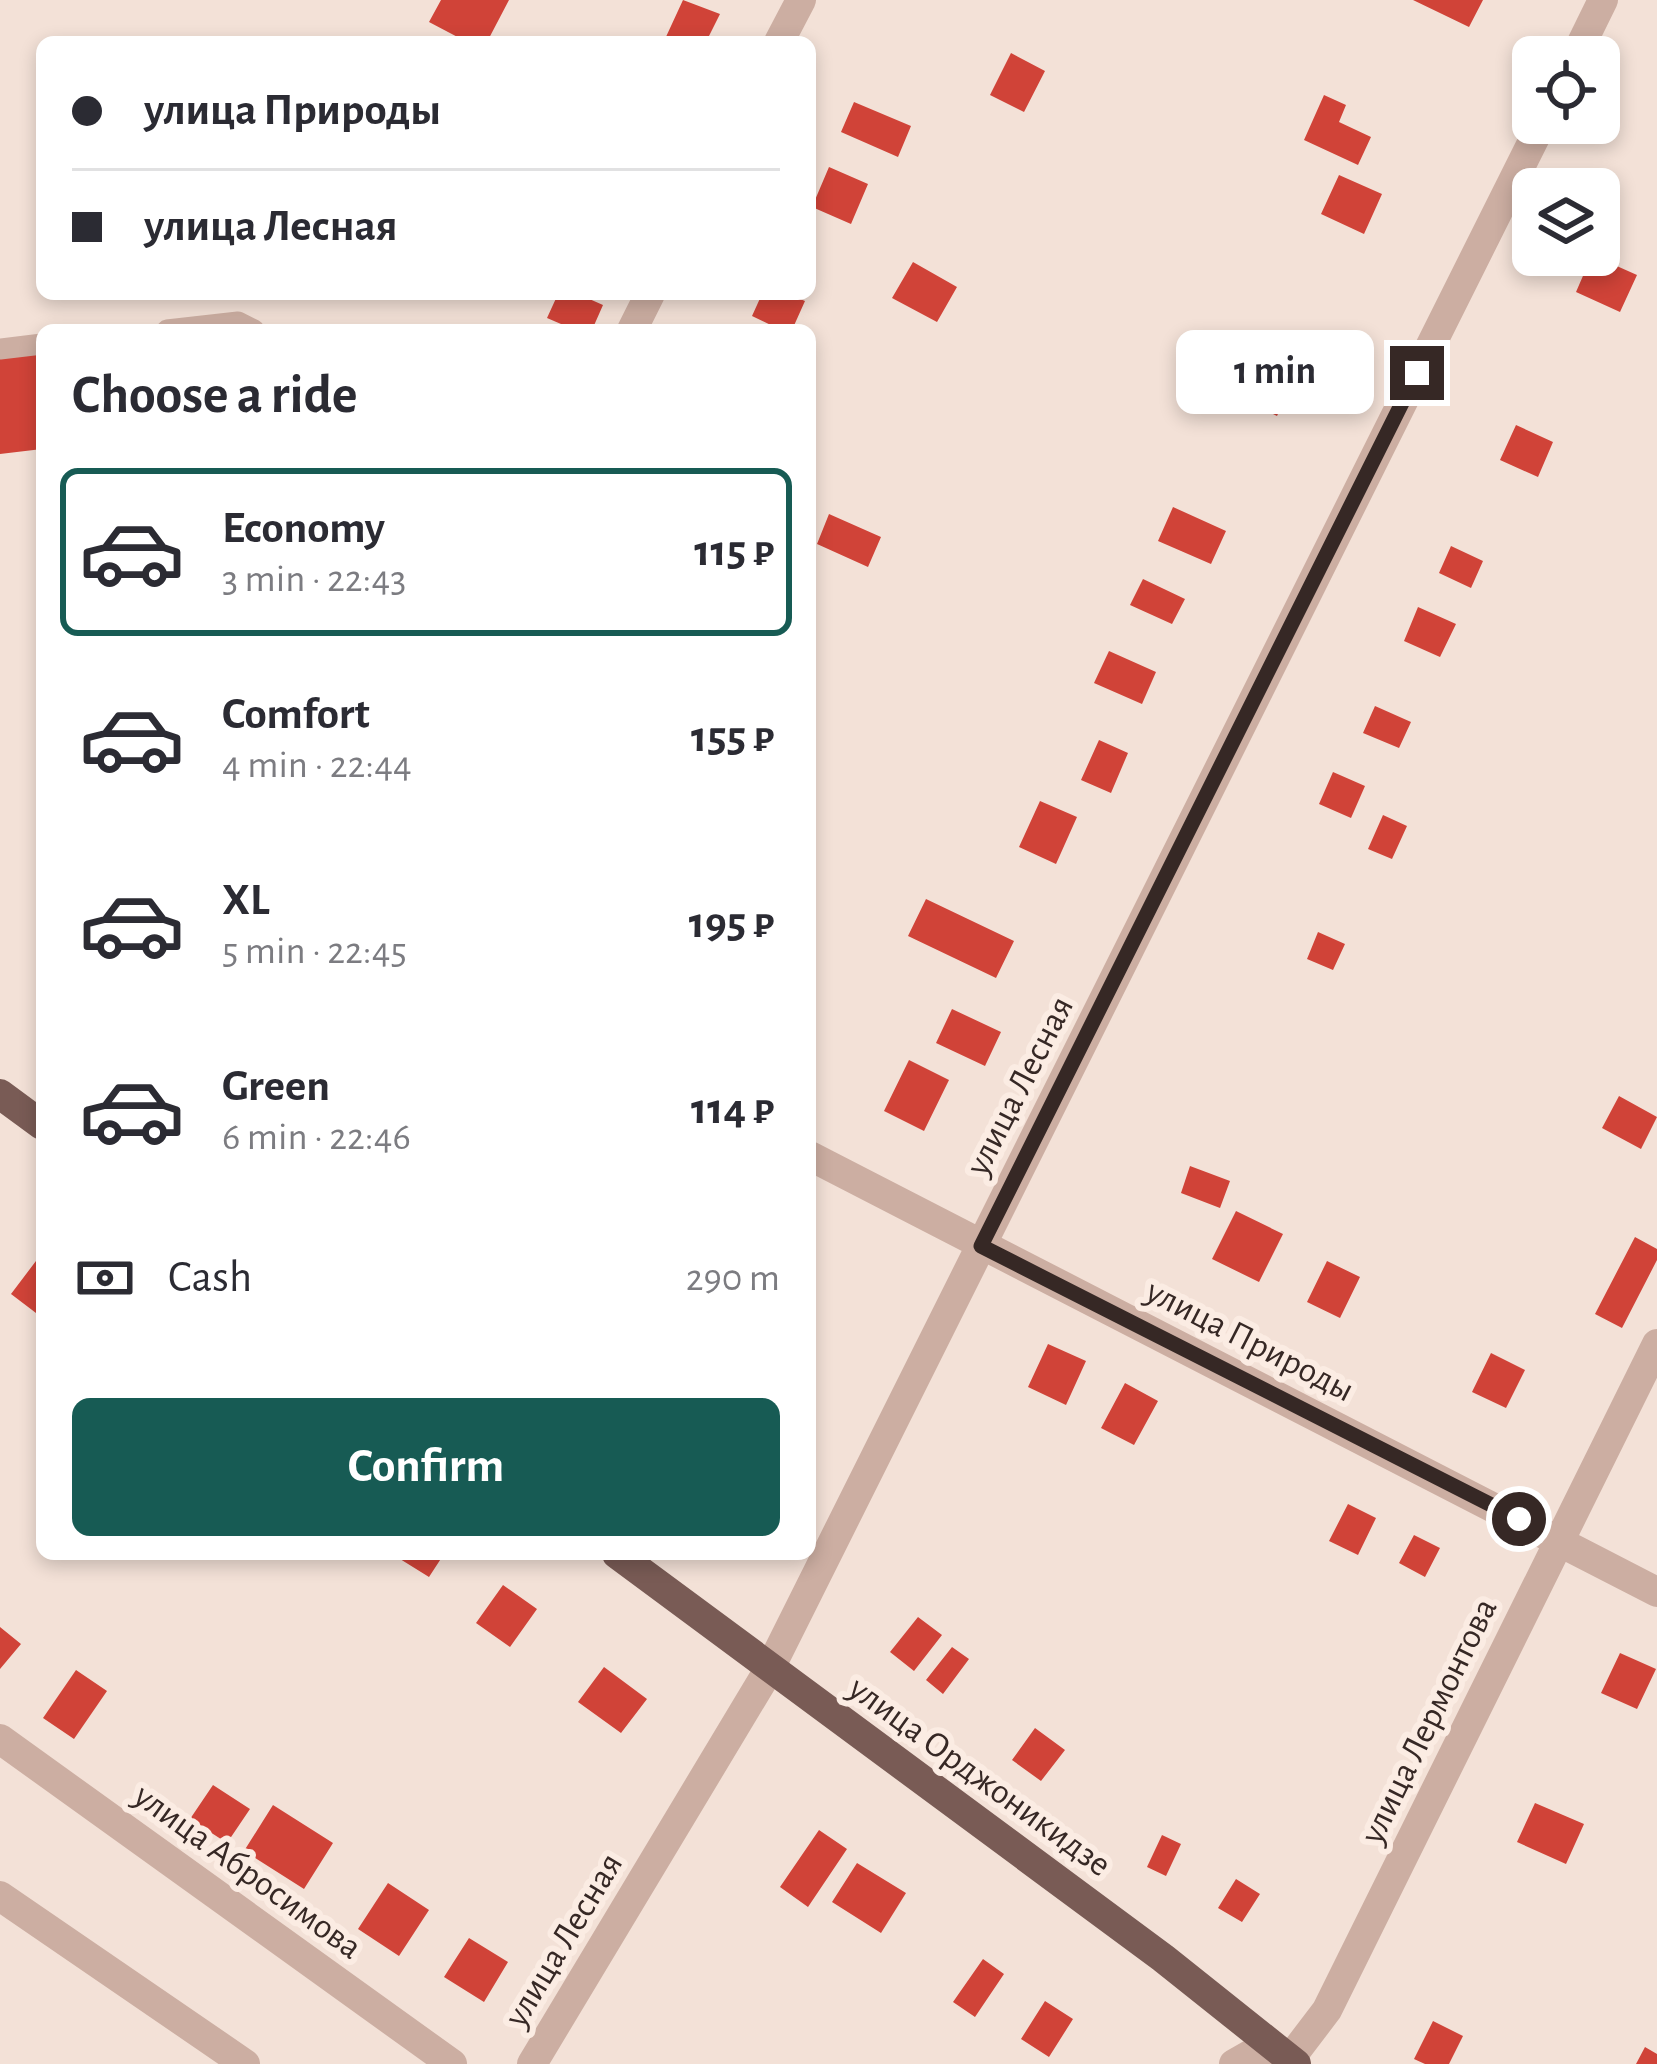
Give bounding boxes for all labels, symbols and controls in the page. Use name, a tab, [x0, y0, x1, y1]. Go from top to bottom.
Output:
map controls	[1512, 36, 1620, 276]
button: locate	[1512, 36, 1620, 144]
text: улица Природы	[144, 88, 441, 133]
button: layers	[1512, 168, 1620, 276]
text: улица Лесная	[144, 204, 398, 249]
callout: 1 min	[1177, 331, 1375, 415]
route end	[1390, 346, 1444, 400]
text: 1 min	[1234, 352, 1316, 391]
text: Choose a ride	[72, 369, 358, 423]
icon: car	[78, 498, 186, 606]
text: Economy	[222, 506, 385, 551]
text: 115 ₽	[694, 529, 774, 574]
text: 3 min · 22:43	[222, 560, 406, 599]
icon: car	[78, 684, 186, 792]
text: Comfort	[222, 692, 370, 737]
text: 155 ₽	[691, 715, 774, 760]
text: 4 min · 22:44	[222, 746, 412, 785]
icon: car	[78, 870, 186, 978]
text: XL	[222, 878, 270, 923]
text: 195 ₽	[689, 901, 774, 946]
text: 5 min · 22:45	[222, 932, 407, 971]
street label: улица Лесная	[959, 991, 1080, 1182]
icon: car	[78, 1056, 186, 1164]
text: Green	[222, 1064, 330, 1109]
text: 114 ₽	[691, 1087, 774, 1132]
text: 6 min · 22:46	[222, 1118, 411, 1157]
icon: cash	[72, 1245, 138, 1311]
text: Cash	[168, 1255, 252, 1300]
text: 290 m	[686, 1259, 780, 1298]
street label: улица Природы	[1139, 1273, 1360, 1409]
button: Confirm	[72, 1398, 780, 1536]
route start	[1492, 1492, 1546, 1546]
street label: улица Лермонтова	[1354, 1593, 1504, 1850]
street label: улица Орджоникидзе	[841, 1669, 1117, 1883]
street label: улица Абросимова	[127, 1777, 368, 1966]
street label: улица Лесная	[497, 1847, 629, 2034]

